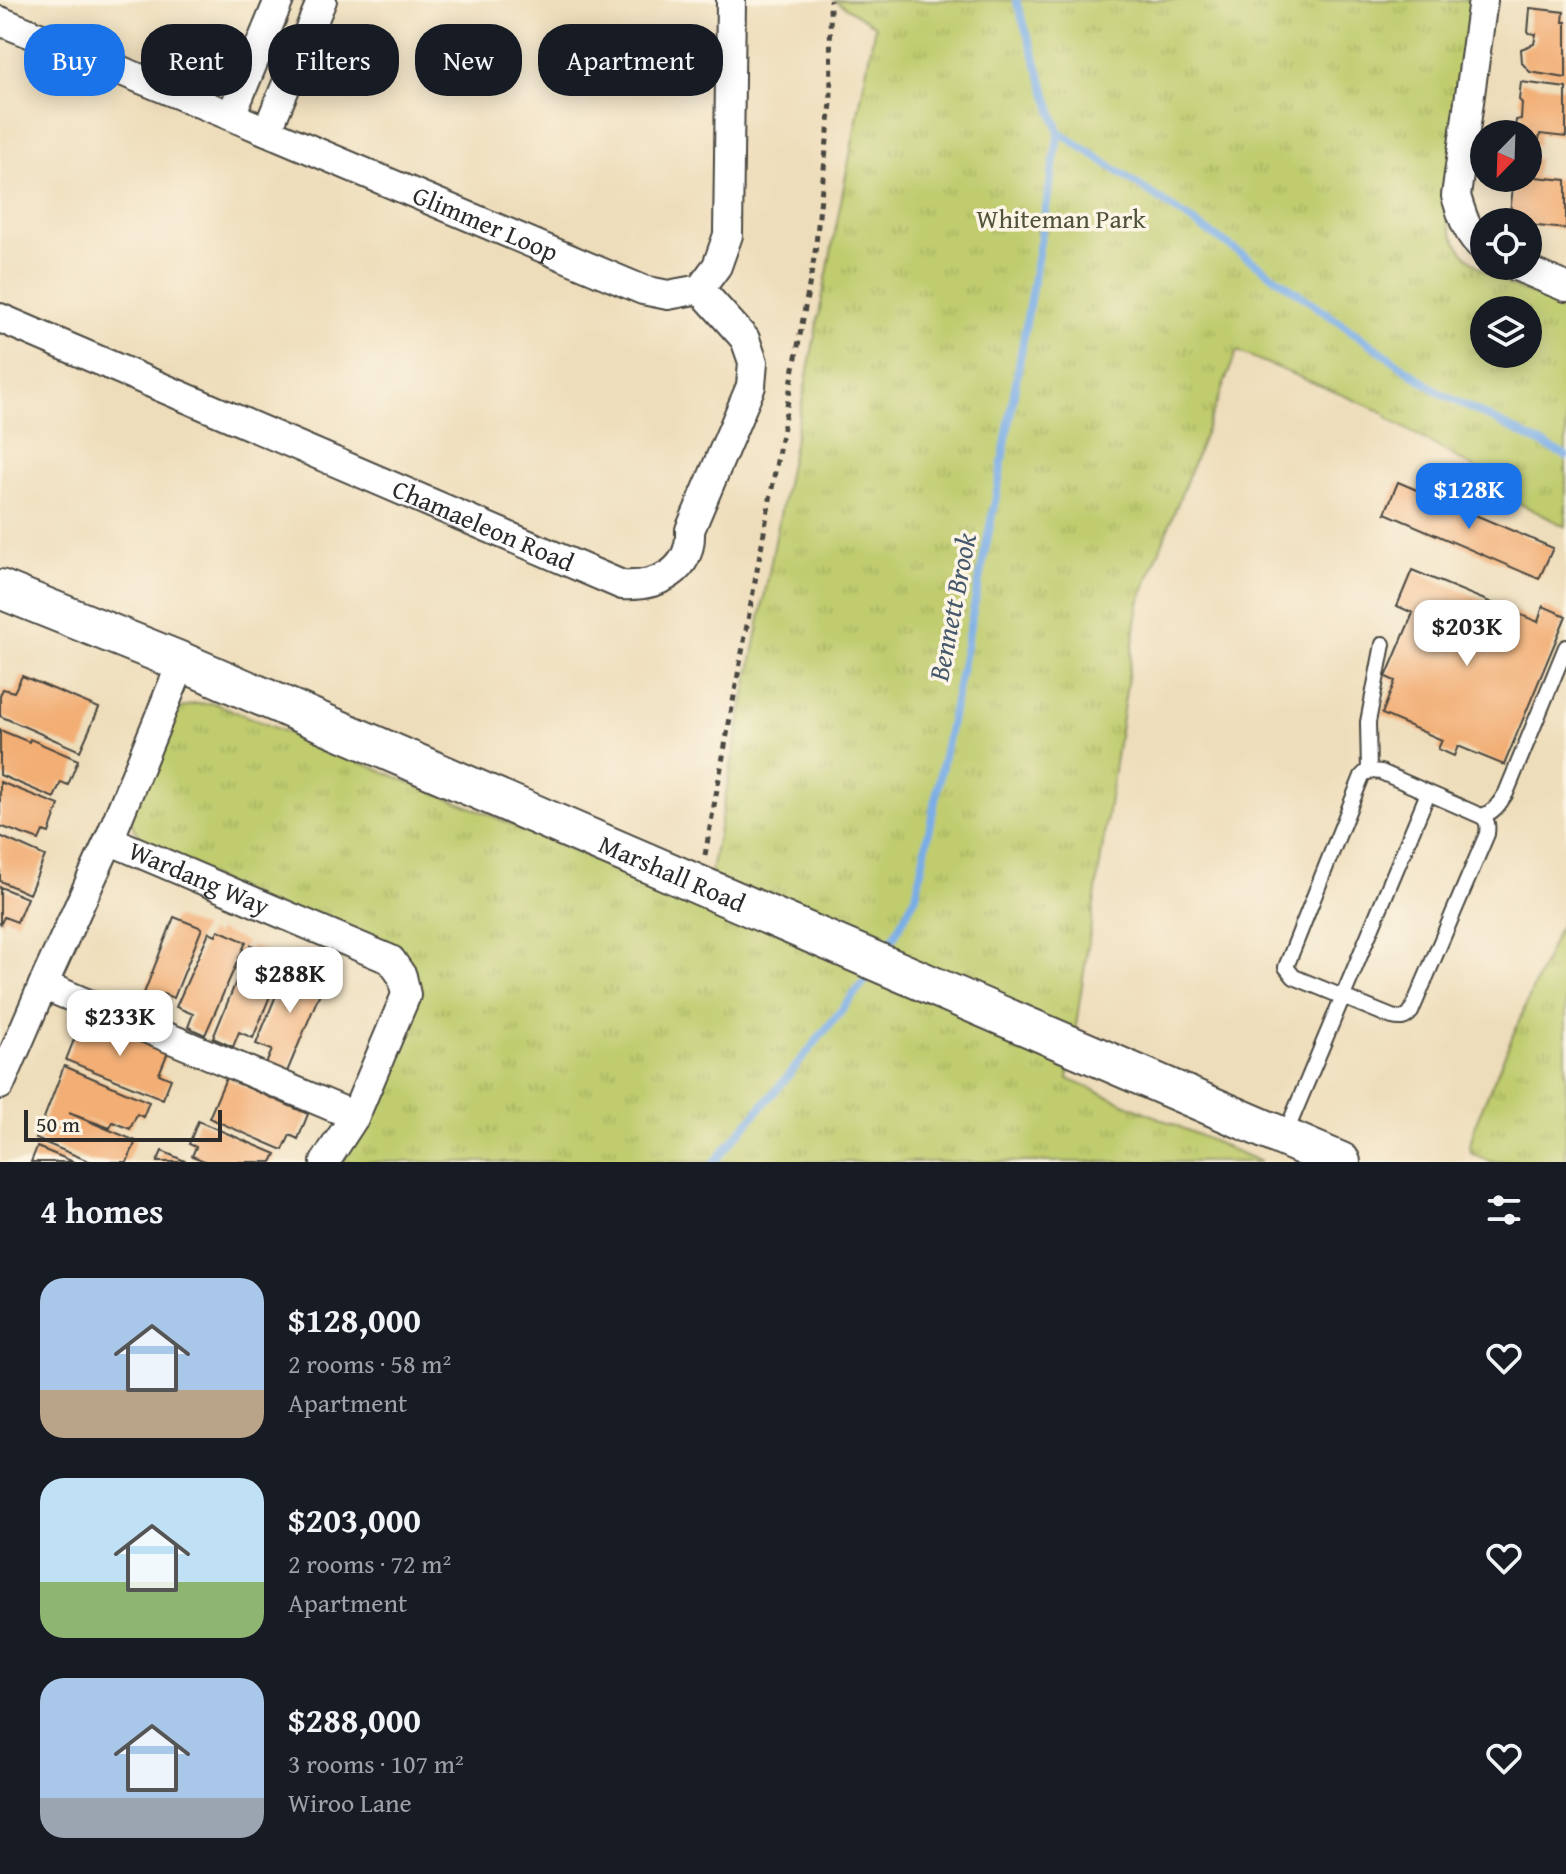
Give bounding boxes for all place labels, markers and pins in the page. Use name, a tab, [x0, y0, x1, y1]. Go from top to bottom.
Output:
pin: $128K	[1413, 463, 1525, 531]
pin: $203K	[1411, 600, 1523, 668]
pin: $288K	[234, 947, 346, 1015]
pin: $233K	[64, 990, 176, 1058]

